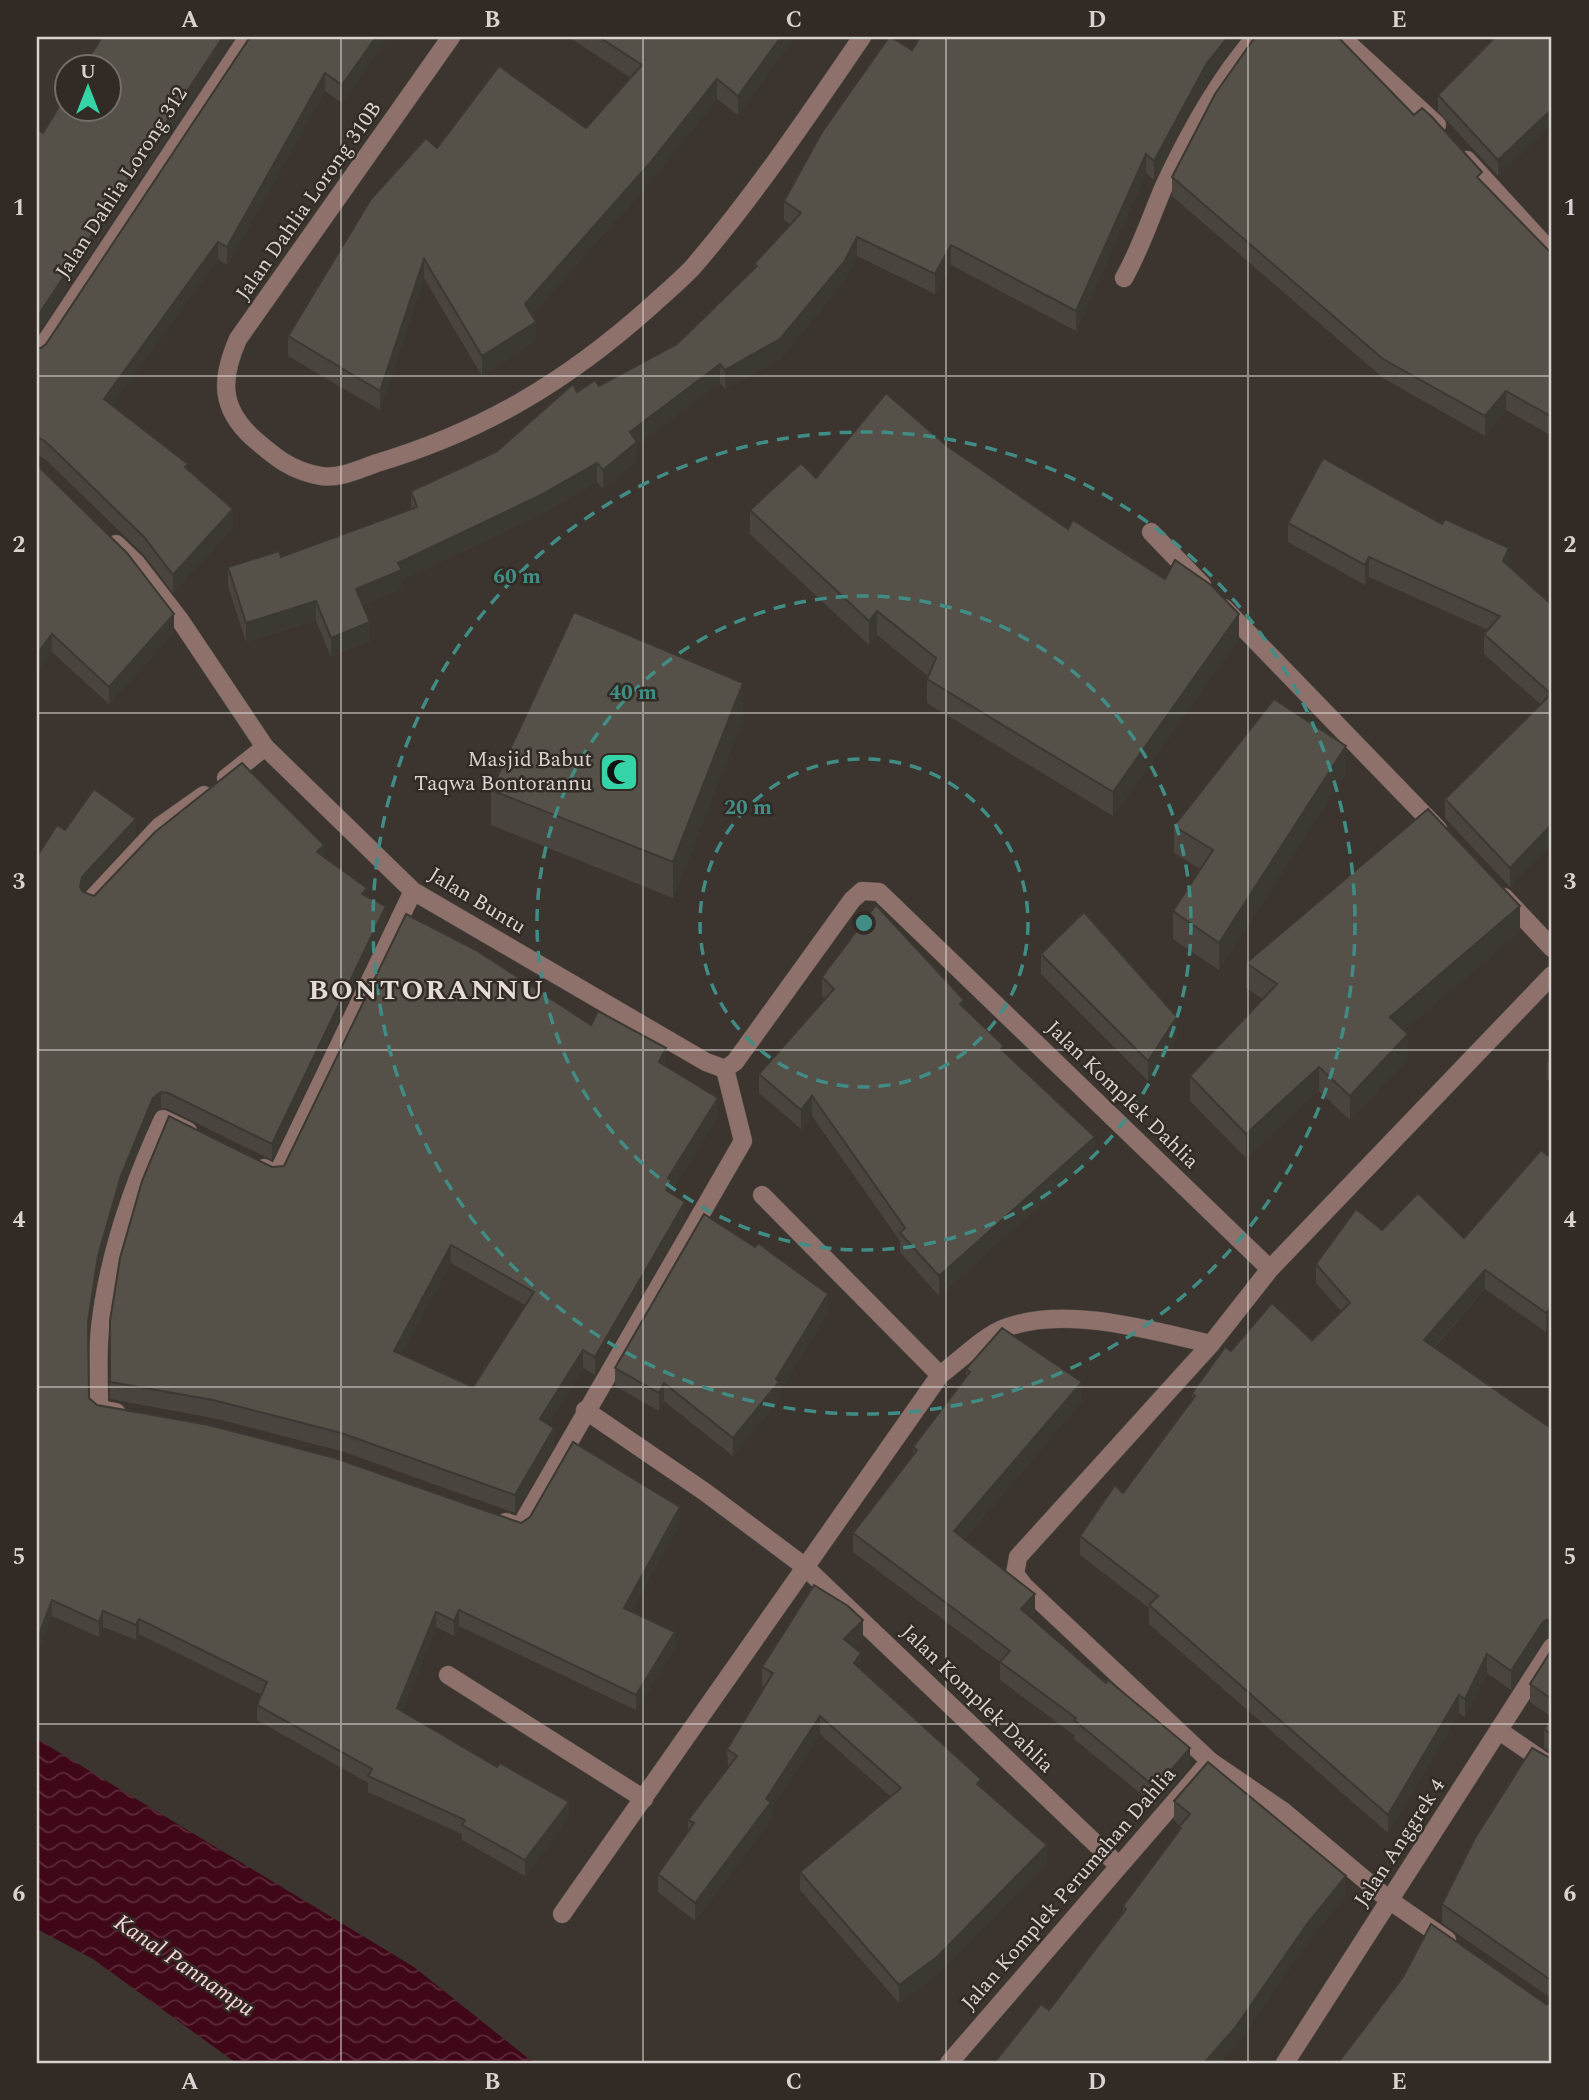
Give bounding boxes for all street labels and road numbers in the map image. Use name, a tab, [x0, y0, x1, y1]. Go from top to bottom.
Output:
street label: Jalan Dahlia Lorong 312	[48, 81, 196, 285]
street label: Jalan Dahlia Lorong 310B	[228, 95, 390, 307]
street label: Jalan Buntu	[422, 859, 532, 943]
street label: Jalan Komplek Dahlia	[1038, 1013, 1207, 1177]
street label: Jalan Komplek Dahlia	[893, 1617, 1062, 1781]
street label: Jalan Komplek Perumahan Dahlia	[954, 1760, 1185, 2018]
street label: Jalan Anggrek 4	[1346, 1772, 1454, 1914]

